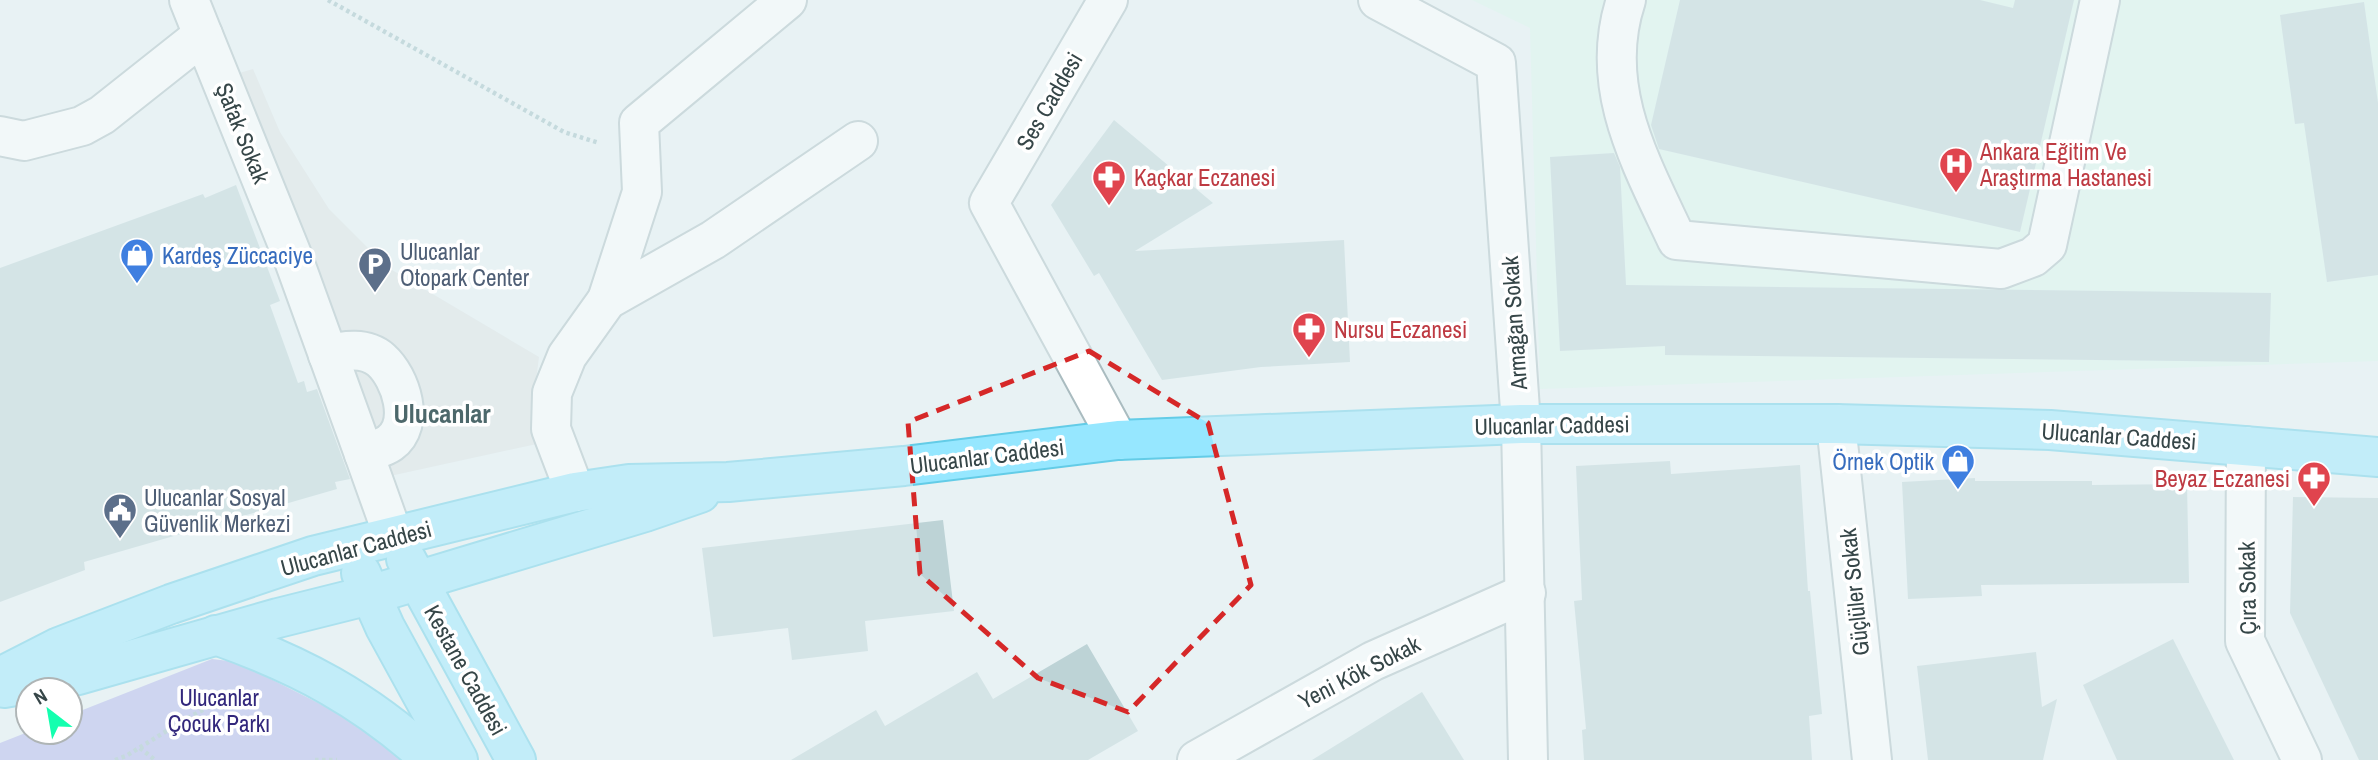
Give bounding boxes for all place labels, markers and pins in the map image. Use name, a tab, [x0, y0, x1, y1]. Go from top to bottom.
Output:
place label: Ankara Eğitim Ve Araştırma Hastanesi	[1979, 136, 2152, 193]
hospital icon: Ankara Eğitim Ve Araştırma Hastanesi	[1937, 145, 1975, 194]
pharmacy icon: Kaçkar Eczanesi	[1090, 158, 1128, 207]
place label: Kaçkar Eczanesi	[1134, 162, 1276, 193]
shop icon: Kardeş Züccaciye	[118, 236, 156, 285]
place label: Ulucanlar Otopark Center	[400, 236, 530, 293]
place label: Kardeş Züccaciye	[162, 240, 313, 271]
parking icon: Ulucanlar Otopark Center	[356, 245, 394, 294]
pharmacy icon: Nursu Eczanesi	[1290, 310, 1328, 359]
place label: Nursu Eczanesi	[1334, 314, 1467, 345]
shop icon: Örnek Optik	[1939, 442, 1977, 491]
place label: Örnek Optik	[1832, 446, 1935, 477]
pharmacy icon: Beyaz Eczanesi	[2295, 459, 2333, 508]
place label: Beyaz Eczanesi	[2155, 463, 2290, 494]
place label: Ulucanlar Sosyal Güvenlik Merkezi	[144, 482, 291, 539]
public building icon: Ulucanlar Sosyal Güvenlik Merkezi	[101, 491, 139, 540]

